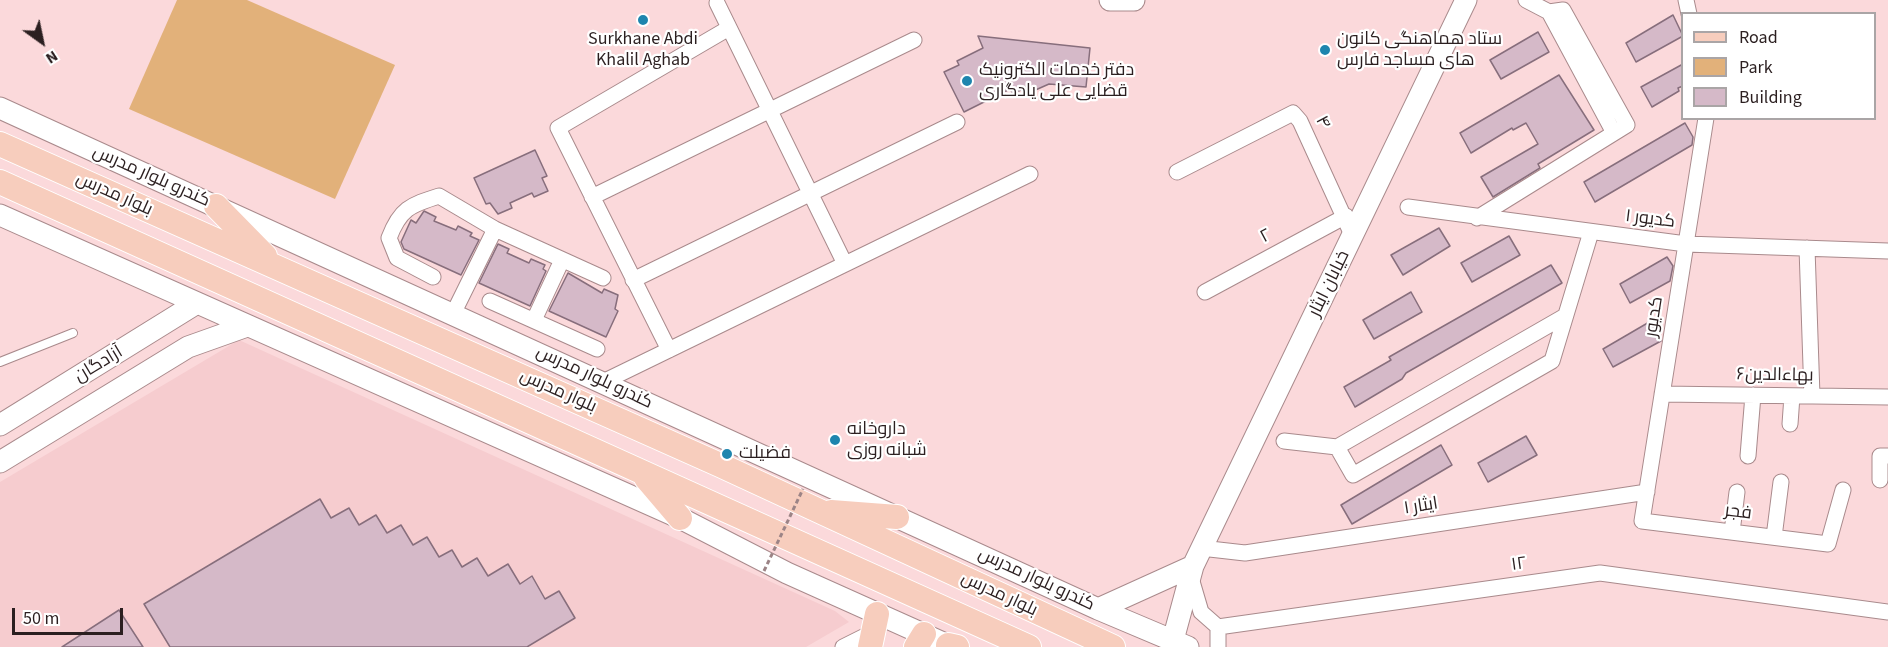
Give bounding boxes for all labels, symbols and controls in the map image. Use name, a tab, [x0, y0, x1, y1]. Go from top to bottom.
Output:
north arrow	[12, 12, 72, 72]
legend	[1681, 12, 1876, 120]
marker: Surkhane Abdi Khalil Aghab	[636, 13, 650, 27]
text: Road	[1739, 25, 1778, 50]
place label: Surkhane Abdi Khalil Aghab	[588, 29, 698, 72]
place label: ستاد هماهنگی کانون های مساجد فارس	[1337, 29, 1502, 72]
marker: ستاد هماهنگی کانون های مساجد فارس	[1318, 43, 1332, 57]
text: N	[41, 45, 62, 69]
text: Park	[1739, 55, 1773, 80]
place label: دفتر خدمات الکترونیک قضایی علی یادگاری	[979, 60, 1134, 103]
marker: دفتر خدمات الکترونیک قضایی علی یادگاری	[960, 74, 974, 88]
text: Building	[1739, 85, 1802, 110]
street label: ۴	[1310, 113, 1334, 133]
street label: کندرو بلوار مدرس	[89, 142, 213, 212]
street label: بلوار مدرس	[72, 169, 156, 221]
street label: کدیور ۱	[1624, 206, 1676, 234]
street label: ۲	[1257, 225, 1275, 249]
street label: خیابان ایثار	[1305, 247, 1355, 321]
street label: کدیور	[1641, 295, 1669, 339]
street label: آزادگان	[71, 342, 127, 388]
street label: کندرو بلوار مدرس	[532, 342, 656, 414]
street label: ۶بهاءالدين	[1736, 365, 1814, 387]
street label: بلوار مدرس	[516, 366, 600, 418]
place label: داروخانه شبانه روزی	[847, 419, 927, 462]
marker: داروخانه شبانه روزی	[828, 433, 842, 447]
place label: فضیلت	[739, 443, 791, 465]
marker: فضیلت	[720, 447, 734, 461]
street label: ایثار ۱	[1402, 494, 1440, 520]
street label: فجر	[1723, 501, 1753, 525]
street label: کندرو بلوار مدرس	[974, 544, 1098, 616]
street label: ۱۲	[1510, 553, 1528, 577]
street label: بلوار مدرس	[957, 568, 1041, 622]
scale bar	[15, 596, 126, 634]
text: 50 m	[23, 606, 59, 631]

